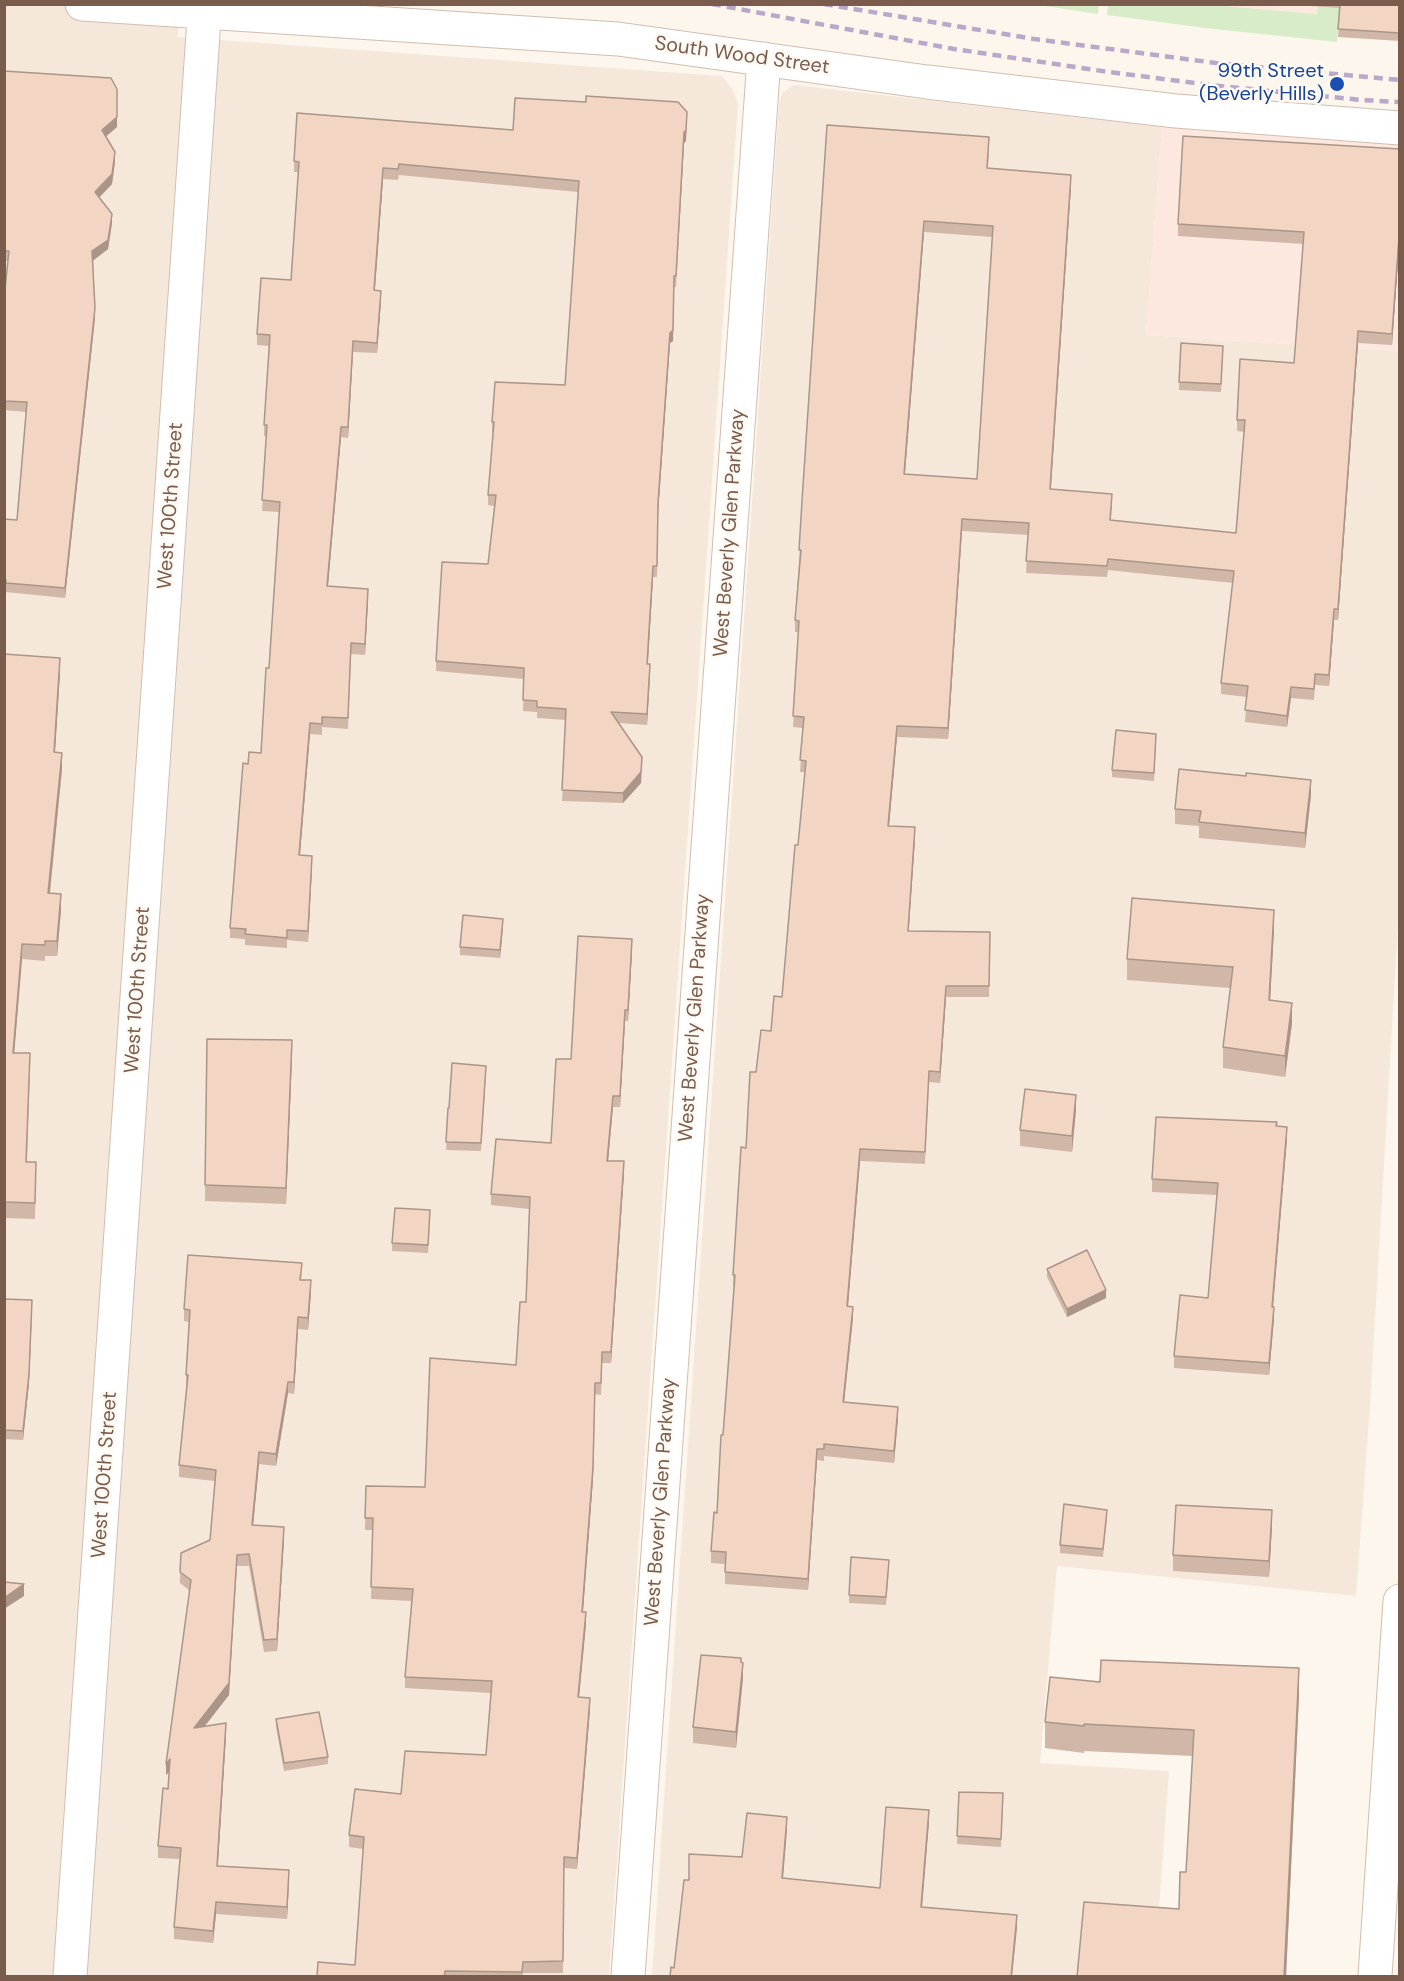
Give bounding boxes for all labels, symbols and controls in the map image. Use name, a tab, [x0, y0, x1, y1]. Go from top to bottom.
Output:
street label: South Wood Street	[653, 32, 831, 80]
place label: 99th Street (Beverly Hills)	[1199, 60, 1324, 107]
marker: 99th Street (Beverly Hills)	[1328, 75, 1346, 93]
street label: West Beverly Glen Parkway	[709, 408, 751, 658]
street label: West 100th Street	[153, 422, 189, 590]
street label: West Beverly Glen Parkway	[674, 893, 716, 1143]
street label: West 100th Street	[120, 906, 156, 1074]
street label: West Beverly Glen Parkway	[640, 1377, 682, 1627]
street label: West 100th Street	[87, 1391, 123, 1559]

